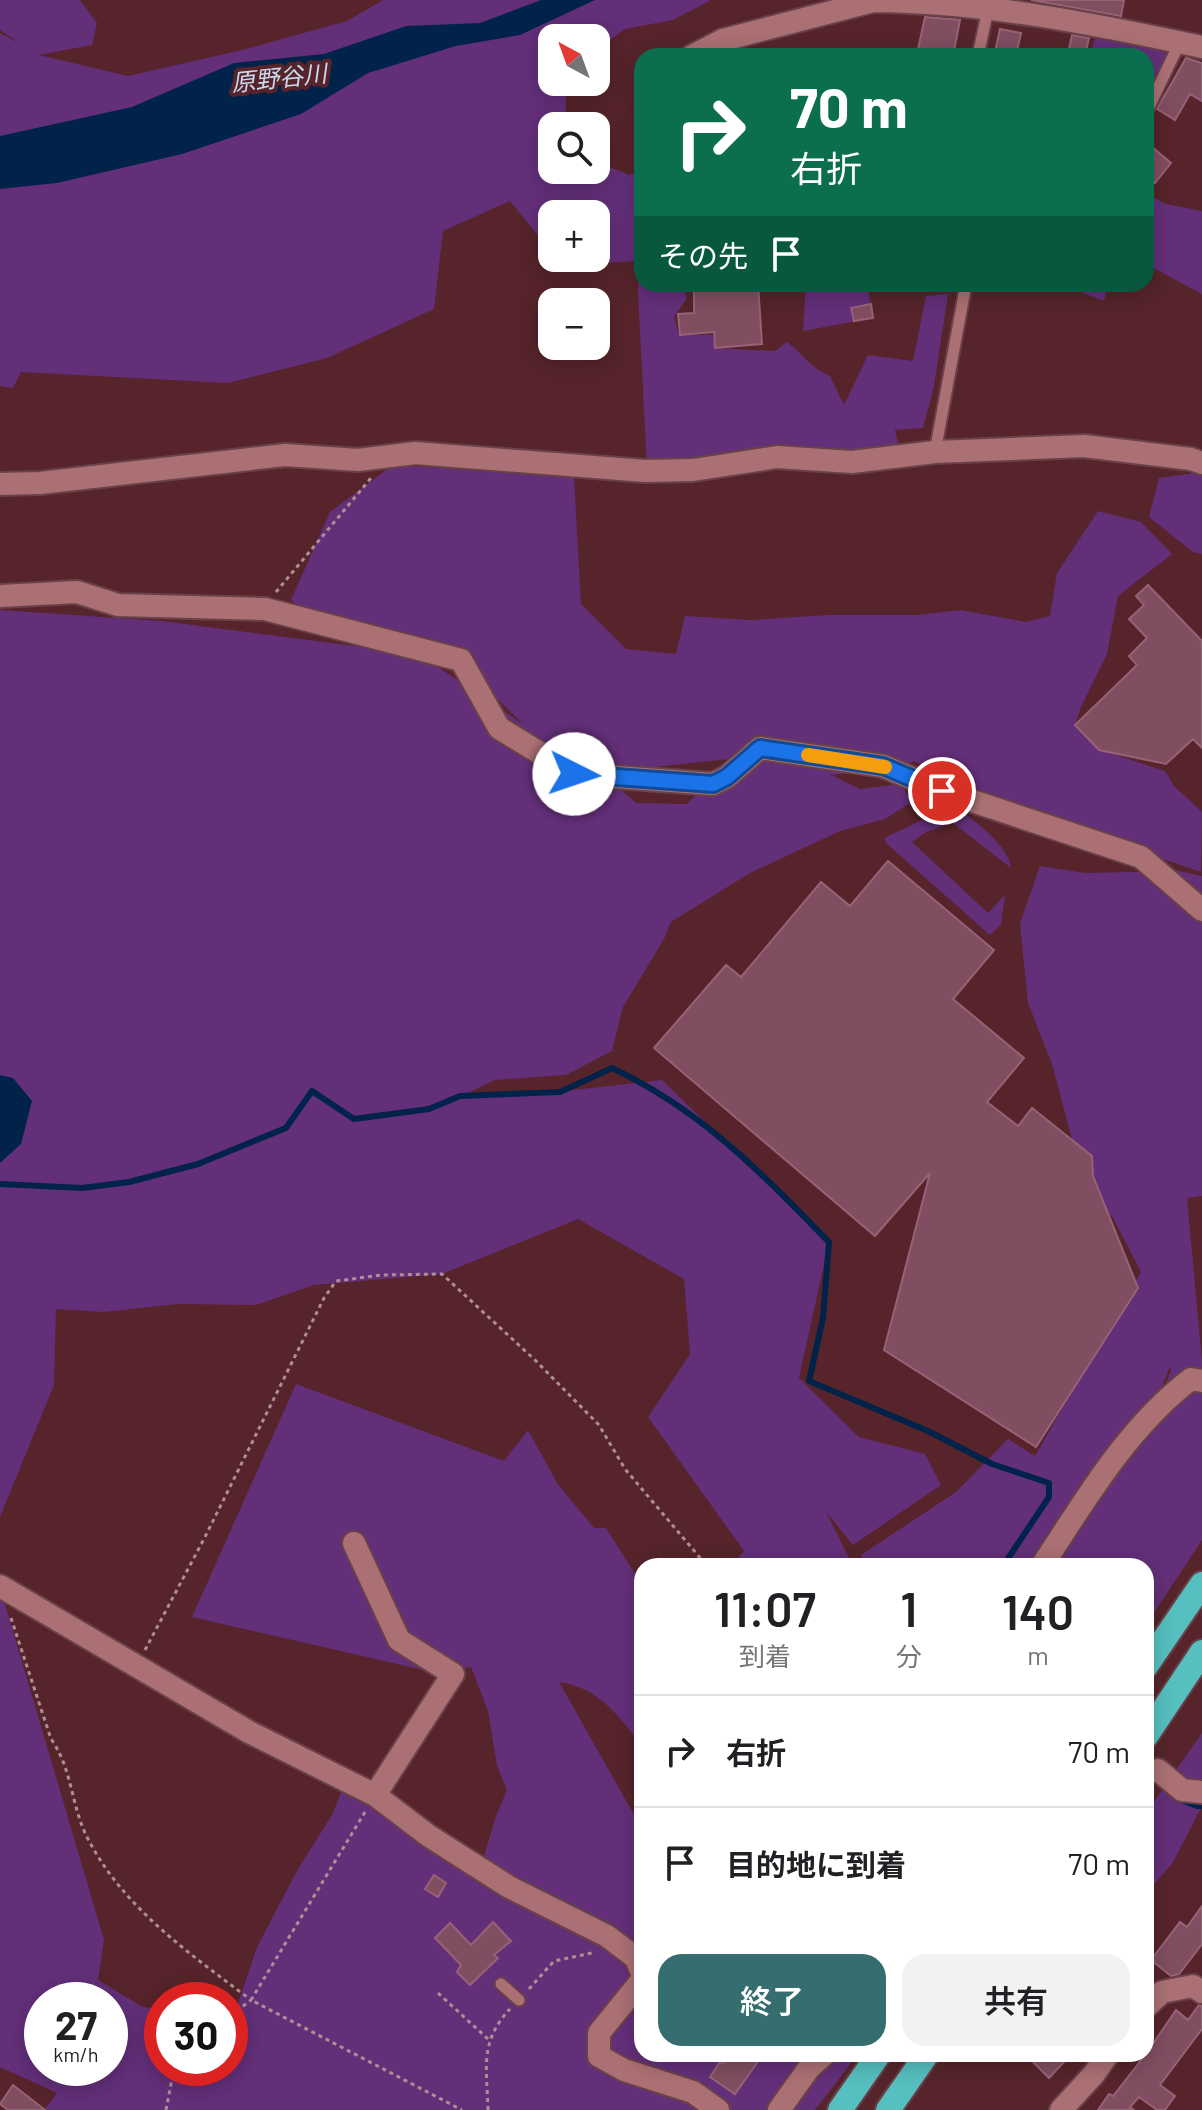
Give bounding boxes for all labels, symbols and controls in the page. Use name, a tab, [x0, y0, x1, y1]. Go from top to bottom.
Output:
north arrow	[538, 24, 610, 96]
map controls	[538, 24, 610, 360]
water label: 原野谷川	[230, 57, 331, 96]
text: 70 m	[790, 72, 908, 139]
icon: right	[658, 80, 762, 184]
button: search	[538, 112, 610, 184]
text: 右折	[790, 146, 862, 189]
button: +	[538, 200, 610, 272]
icon: arrive	[764, 232, 808, 276]
text: その先	[658, 237, 748, 273]
button: −	[538, 288, 610, 360]
position arrow	[532, 732, 616, 816]
pin	[908, 757, 976, 825]
icon: arrive	[920, 769, 964, 813]
text: 11:07	[714, 1579, 816, 1637]
text: 1	[900, 1579, 917, 1637]
text: 140	[1002, 1582, 1074, 1640]
text: m	[1027, 1639, 1049, 1670]
text: 到着	[739, 1640, 791, 1671]
text: 分	[896, 1640, 922, 1671]
icon: right	[658, 1729, 702, 1773]
text: 70 m	[1068, 1733, 1130, 1769]
text: 右折	[726, 1734, 786, 1770]
icon: arrive	[658, 1841, 702, 1885]
text: 70 m	[1068, 1845, 1130, 1881]
text: 目的地に到着	[726, 1846, 906, 1882]
button: 終了	[658, 1954, 886, 2046]
button: 共有	[902, 1954, 1130, 2046]
speed limit sign: 30	[144, 1982, 248, 2086]
text: 27	[55, 2000, 97, 2048]
text: km/h	[53, 2042, 99, 2066]

